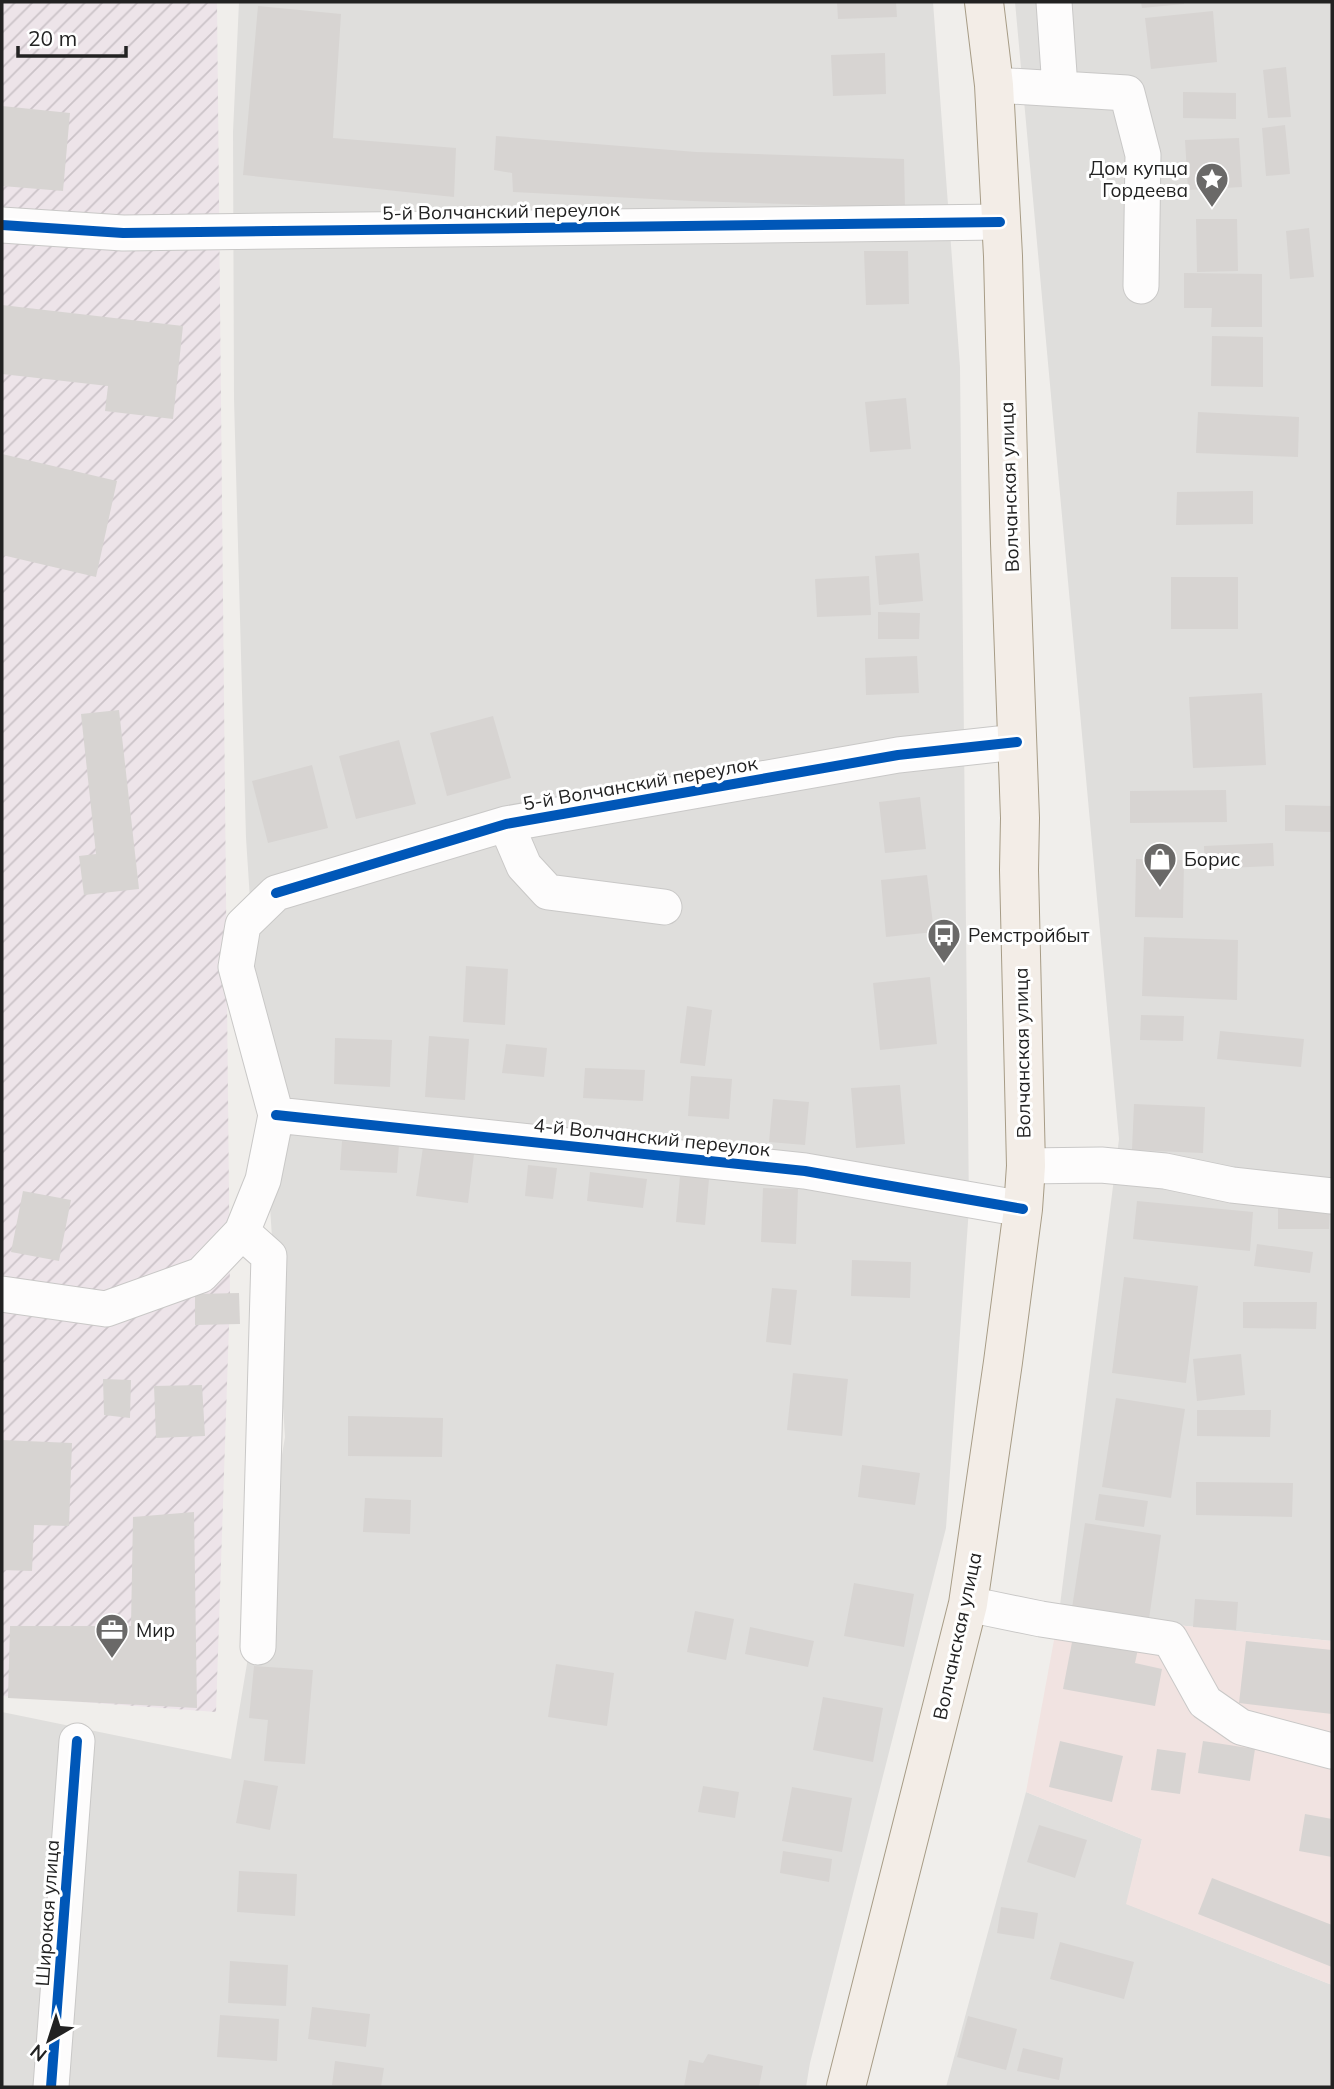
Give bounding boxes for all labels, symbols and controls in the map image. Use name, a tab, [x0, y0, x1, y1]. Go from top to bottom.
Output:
scale bar	[18, 14, 126, 58]
text: 20 m	[28, 25, 77, 51]
place label: Дом купца Гордеева	[1089, 156, 1188, 202]
place icon: Дом купца Гордеева	[1193, 160, 1231, 209]
street label: 5-й Волчанский переулок	[382, 197, 621, 225]
street label: Волчанская улица	[994, 401, 1024, 573]
street label: 5-й Волчанский переулок	[521, 750, 760, 815]
shop icon: Борис	[1141, 840, 1179, 889]
place label: Борис	[1184, 847, 1240, 871]
bus stop icon: Ремстройбыт	[925, 916, 963, 965]
place label: Ремстройбыт	[968, 923, 1090, 947]
street label: Волчанская улица	[1009, 967, 1035, 1139]
street label: 4-й Волчанский переулок	[533, 1113, 772, 1161]
street label: Волчанская улица	[928, 1550, 986, 1722]
office icon: Мир	[93, 1611, 131, 1660]
place label: Мир	[136, 1618, 175, 1642]
street label: Широкая улица	[30, 1839, 64, 1987]
north arrow	[14, 2005, 84, 2075]
text: N	[25, 2039, 51, 2067]

